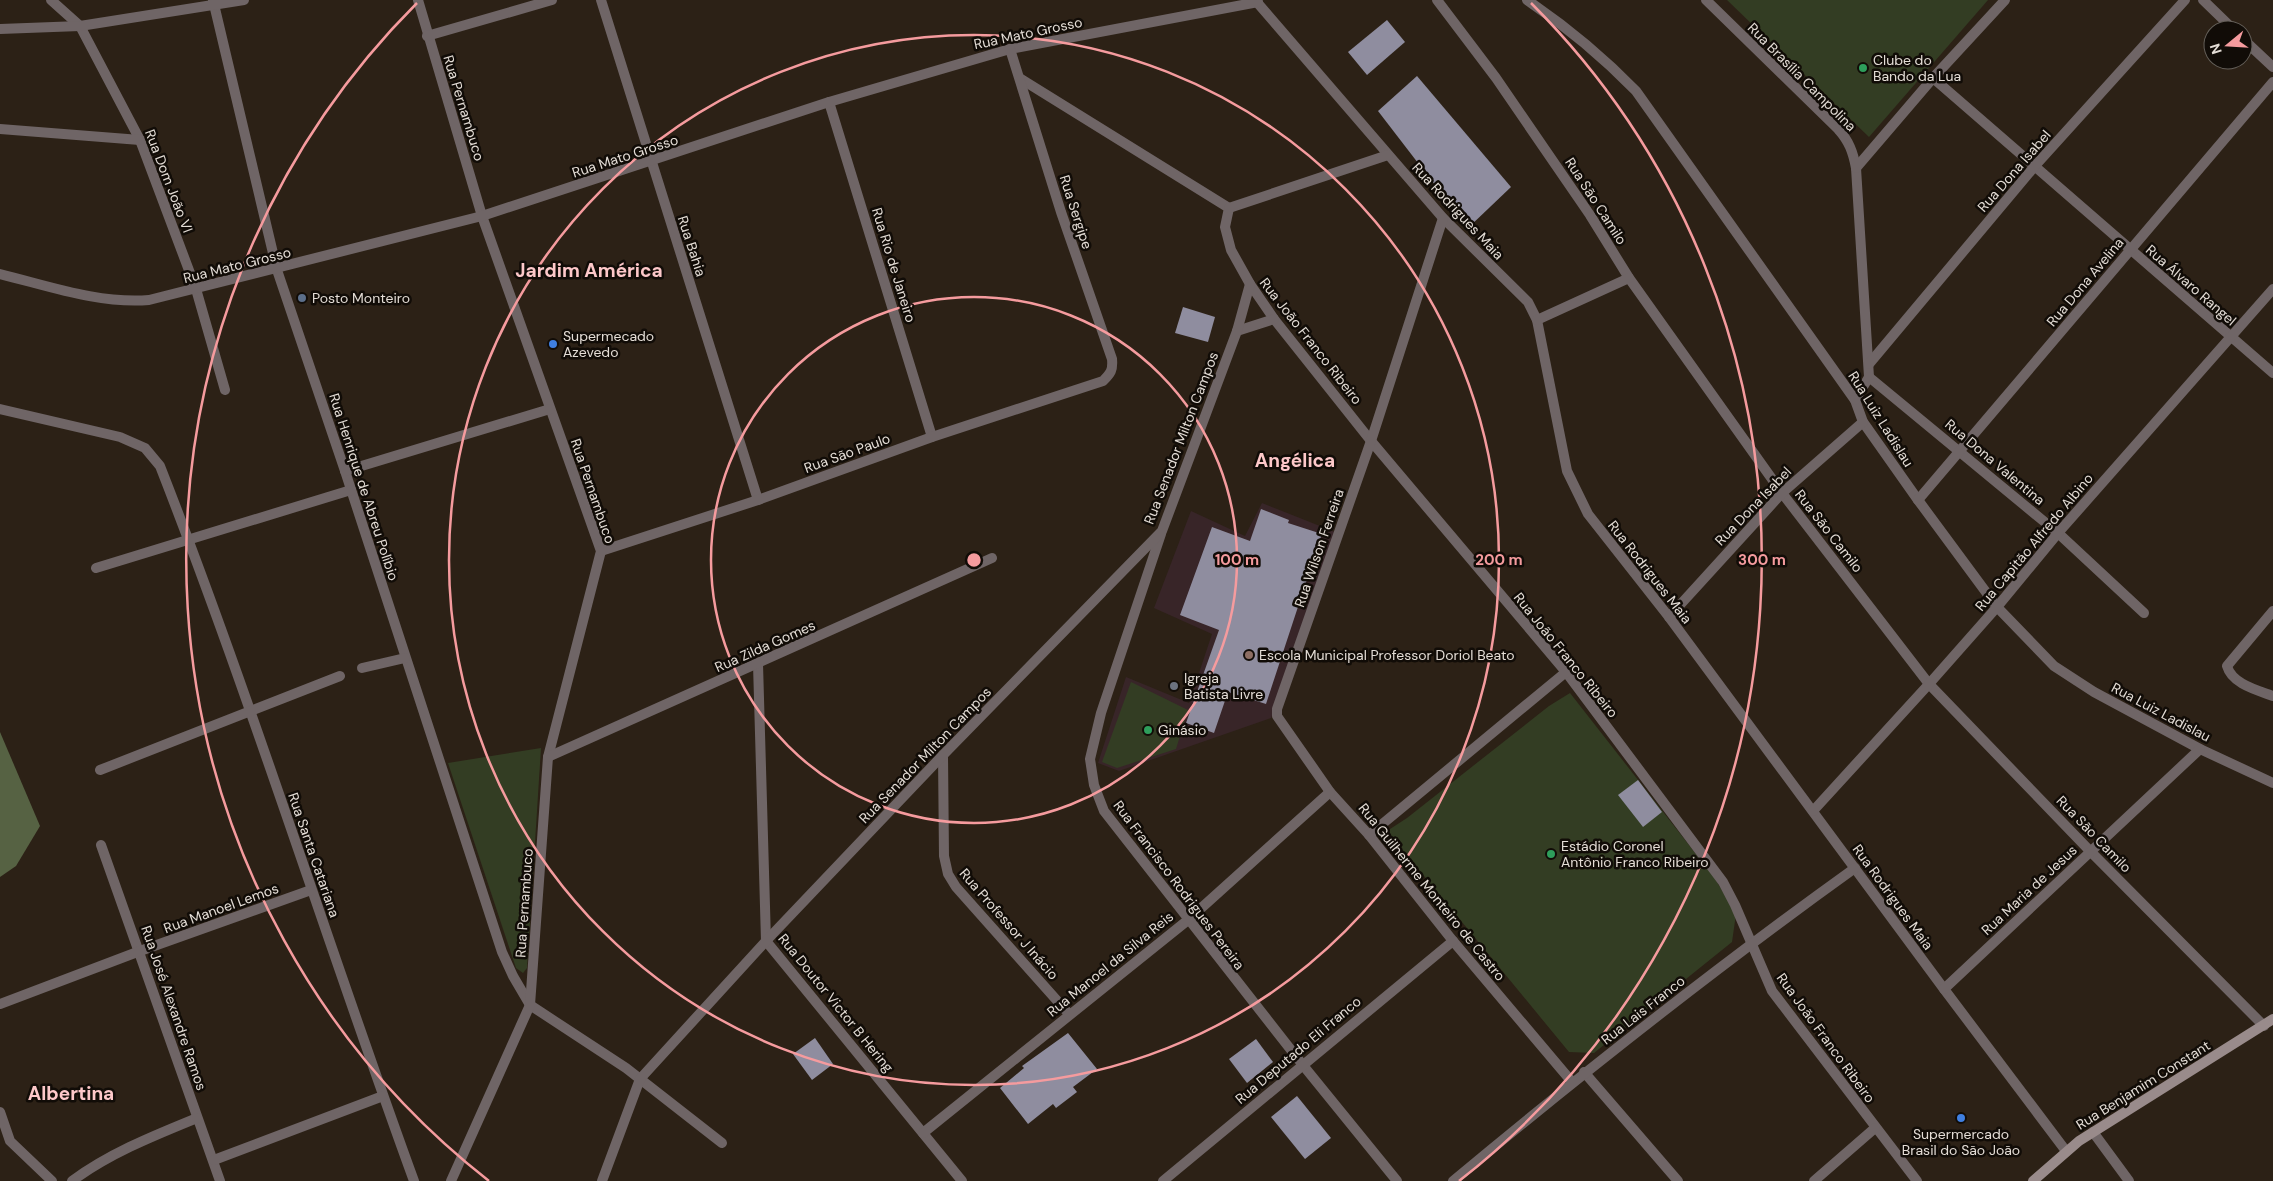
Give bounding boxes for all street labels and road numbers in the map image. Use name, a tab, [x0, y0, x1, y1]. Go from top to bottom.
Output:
street label: Rua Mato Grosso	[972, 13, 1084, 53]
street label: Rua Brasília Campolina	[1744, 19, 1860, 135]
street label: Rua Pernambuco	[439, 53, 489, 163]
street label: Rua Dona Isabel	[1974, 126, 2054, 216]
street label: Rua Dom João VI	[141, 127, 197, 235]
street label: Rua Mato Grosso	[570, 130, 680, 182]
street label: Rua São Camilo	[1561, 154, 1631, 248]
street label: Rua Rodrigues Maia	[1408, 159, 1508, 263]
street label: Rua Sergipe	[1056, 173, 1096, 251]
street label: Rua Rio de Janeiro	[868, 205, 920, 325]
street label: Rua Bahia	[674, 213, 710, 279]
street label: Rua Dona Avelina	[2043, 234, 2127, 330]
street label: Rua Álvaro Rangel	[2142, 241, 2240, 329]
street label: Rua Mato Grosso	[181, 243, 293, 287]
street label: Rua João Franco Ribeiro	[1256, 274, 1366, 408]
street label: Rua Senador Milton Campos	[1140, 349, 1222, 527]
street label: Rua Luiz Ladislau	[1844, 368, 1918, 470]
street label: Rua Henrique de Abreu Políbio	[325, 391, 403, 583]
street label: Rua Dona Valentina	[1941, 415, 2049, 509]
street label: Rua São Paulo	[801, 429, 893, 477]
street label: Rua Pernambuco	[567, 436, 619, 546]
street label: Rua Dona Isabel	[1711, 463, 1795, 549]
street label: Rua Capitão Alfredo Albino	[1971, 469, 2097, 615]
street label: Rua Wilson Ferreira	[1290, 486, 1348, 610]
street label: Rua São Camilo	[1791, 486, 1867, 576]
street label: Rua Rodrigues Maia	[1604, 517, 1696, 627]
street label: Rua João Franco Ribeiro	[1510, 589, 1622, 721]
street label: Rua Zilda Gomes	[712, 616, 818, 676]
street label: Rua Luiz Ladislau	[2108, 678, 2214, 746]
street label: Rua Senador Milton Campos	[855, 683, 995, 827]
street label: Rua Santa Catariana	[284, 790, 344, 920]
street label: Rua São Camilo	[2053, 792, 2135, 876]
street label: Rua Francisco Rodrigues Pereira	[1109, 797, 1249, 973]
street label: Rua Guilherme Monteiro de Castro	[1355, 800, 1509, 984]
street label: Rua Rodrigues Maia	[1849, 841, 1937, 953]
street label: Rua Maria de Jesus	[1977, 841, 2081, 939]
street label: Rua Pernambuco	[511, 848, 537, 958]
street label: Rua Professor J Inácio	[956, 864, 1062, 984]
street label: Rua Manoel Lemos	[161, 879, 281, 937]
street label: Rua Manoel da Silva Reis	[1043, 907, 1177, 1021]
street label: Rua José Alexandre Ramos	[137, 923, 211, 1093]
street label: Rua Doutor Victor B Hering	[775, 930, 898, 1076]
street label: Rua João Franco Ribeiro	[1773, 970, 1879, 1106]
street label: Rua Lais Franco	[1597, 972, 1689, 1048]
street label: Rua Deputado Eli Franco	[1231, 992, 1365, 1108]
street label: Rua Benjamim Constant	[2073, 1036, 2213, 1134]

